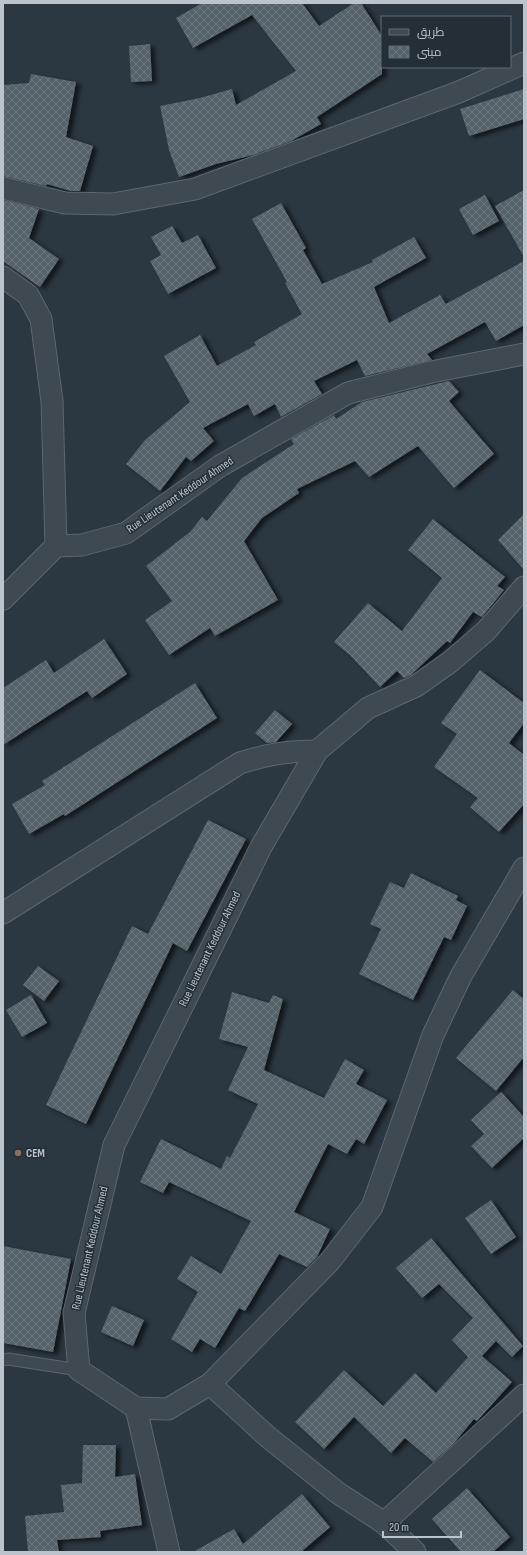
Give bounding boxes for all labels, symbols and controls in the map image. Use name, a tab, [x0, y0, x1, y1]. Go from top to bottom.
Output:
legend	[381, 16, 511, 68]
text: طريق	[417, 25, 445, 40]
text: مبنى	[417, 45, 442, 60]
street label: Rue Lieutenant Keddour Ahmed	[124, 454, 236, 536]
street label: Rue Lieutenant Keddour Ahmed	[176, 889, 244, 1009]
place label: CEM	[26, 1146, 45, 1161]
marker: CEM	[13, 1148, 23, 1158]
street label: Rue Lieutenant Keddour Ahmed	[69, 1185, 111, 1311]
scale bar	[383, 1513, 461, 1539]
text: 20 m	[389, 1520, 409, 1535]

